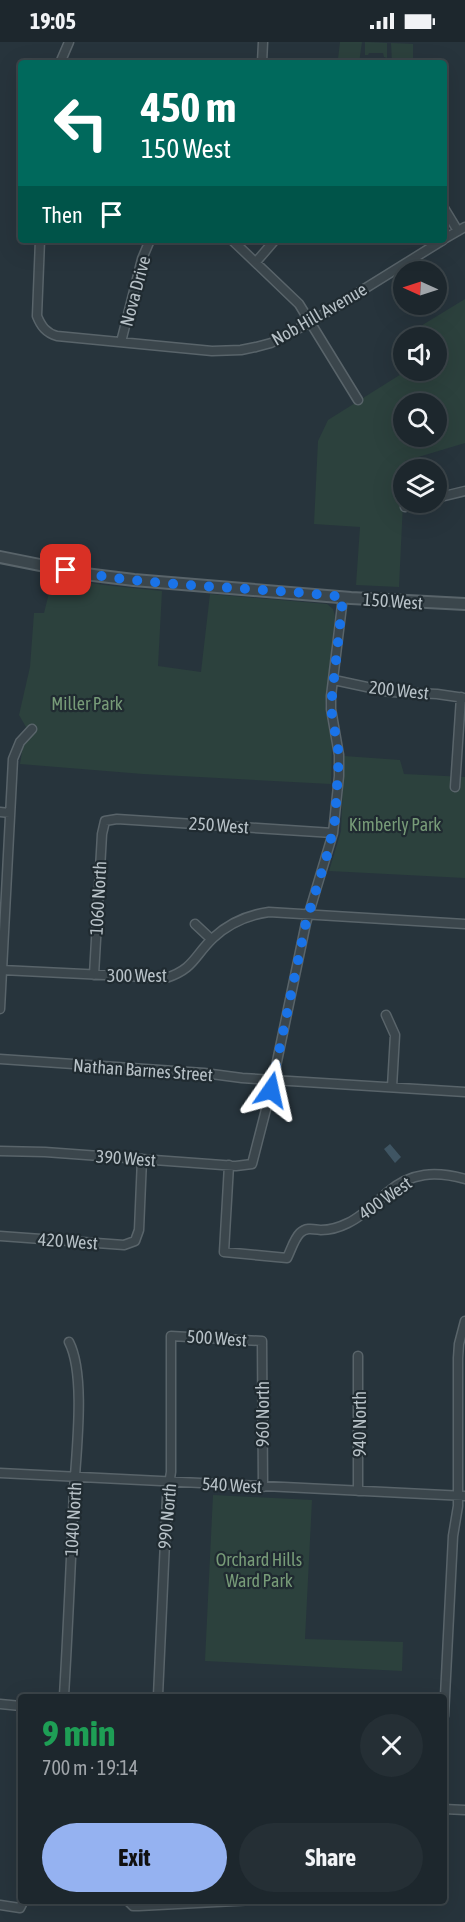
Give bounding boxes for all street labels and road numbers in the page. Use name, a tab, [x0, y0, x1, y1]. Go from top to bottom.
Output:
street label: Nova Drive	[116, 254, 154, 328]
street label: Nob Hill Avenue	[268, 278, 370, 350]
street label: 150 West	[362, 588, 424, 614]
street label: 200 West	[368, 676, 430, 704]
street label: 250 West	[188, 812, 250, 838]
street label: 1060 North	[86, 860, 110, 936]
street label: 300 West	[107, 965, 167, 986]
street label: Nathan Barnes Street	[72, 1055, 214, 1085]
street label: 390 West	[95, 1145, 157, 1171]
street label: 400 West	[354, 1172, 416, 1224]
street label: 420 West	[37, 1228, 99, 1254]
street label: 500 West	[186, 1325, 248, 1351]
street label: 960 North	[252, 1381, 273, 1447]
street label: 940 North	[349, 1391, 370, 1457]
street label: 540 West	[201, 1473, 263, 1497]
street label: 1040 North	[61, 1481, 85, 1557]
street label: 990 North	[154, 1482, 180, 1550]

